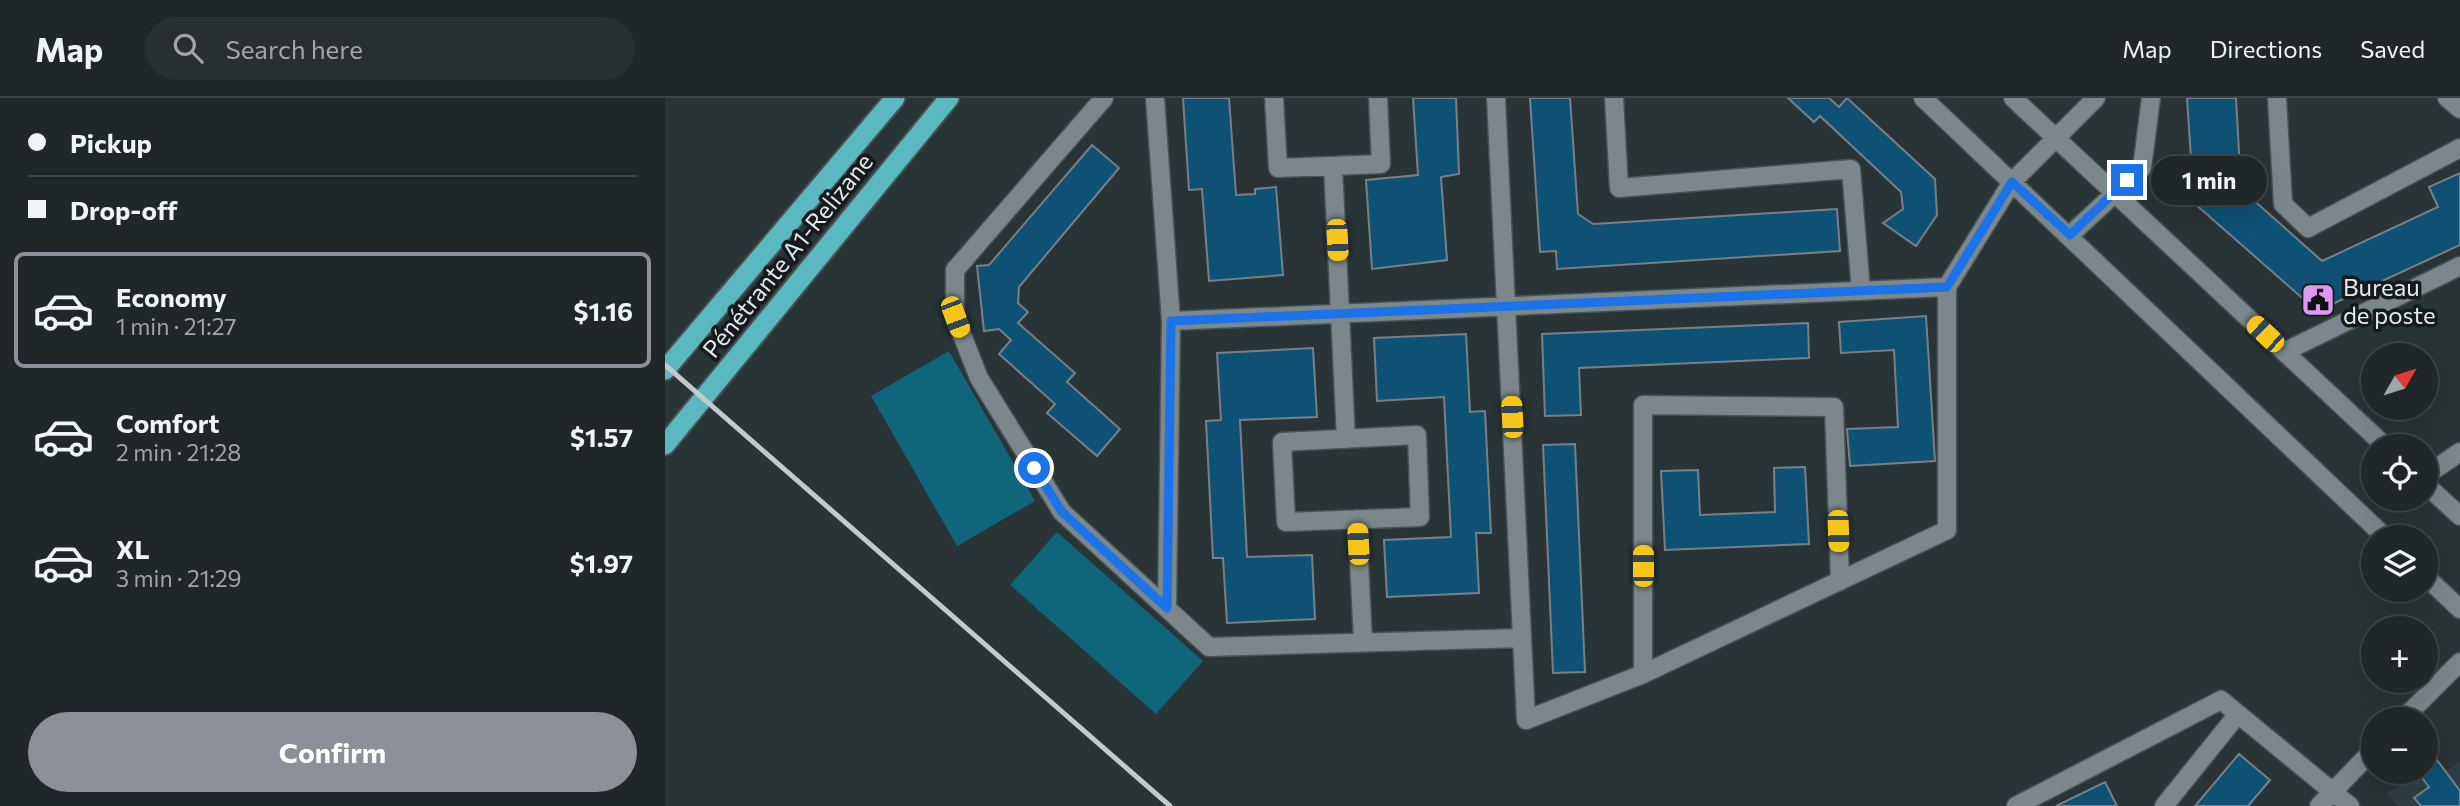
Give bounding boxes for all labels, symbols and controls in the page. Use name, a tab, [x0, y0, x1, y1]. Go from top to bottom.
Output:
search box	[145, 17, 635, 80]
text: Map	[35, 28, 103, 69]
icon: search	[169, 29, 207, 67]
text: Search here	[225, 33, 363, 64]
text: Map	[2122, 34, 2172, 63]
text: Directions	[2210, 34, 2322, 63]
text: Saved	[2360, 34, 2425, 63]
text: Pickup	[70, 127, 152, 158]
street label: Pénétrante A1-Relizane	[696, 147, 878, 363]
callout: 1 min	[2151, 155, 2267, 204]
route end	[2111, 164, 2143, 196]
text: 1 min	[2182, 166, 2236, 194]
text: Drop-off	[70, 194, 177, 225]
car	[1326, 218, 1349, 262]
place label: Bureau de poste	[2343, 272, 2436, 329]
icon: car	[32, 279, 95, 342]
text: Economy	[116, 281, 227, 312]
public building icon: Bureau de poste	[2299, 281, 2337, 319]
car	[938, 294, 973, 340]
text: $1.16	[574, 295, 633, 326]
text: 1 min · 21:27	[116, 312, 236, 340]
car	[2243, 312, 2288, 356]
north arrow	[2361, 343, 2438, 420]
map controls	[2361, 343, 2438, 784]
car	[1501, 395, 1524, 439]
icon: car	[32, 405, 95, 468]
text: Comfort	[116, 407, 219, 438]
text: $1.57	[570, 421, 633, 452]
button: locate	[2361, 434, 2438, 511]
text: 2 min · 21:28	[116, 438, 241, 466]
route start	[1018, 452, 1050, 484]
car	[1827, 510, 1850, 552]
car	[1347, 522, 1370, 566]
button: layers	[2361, 525, 2438, 602]
icon: car	[32, 531, 95, 594]
text: XL	[116, 533, 150, 564]
car	[1633, 545, 1654, 587]
text: $1.97	[570, 547, 633, 578]
text: 3 min · 21:29	[116, 564, 242, 592]
button: +	[2361, 616, 2438, 693]
button: −	[2361, 707, 2438, 784]
button: Confirm	[28, 712, 637, 792]

